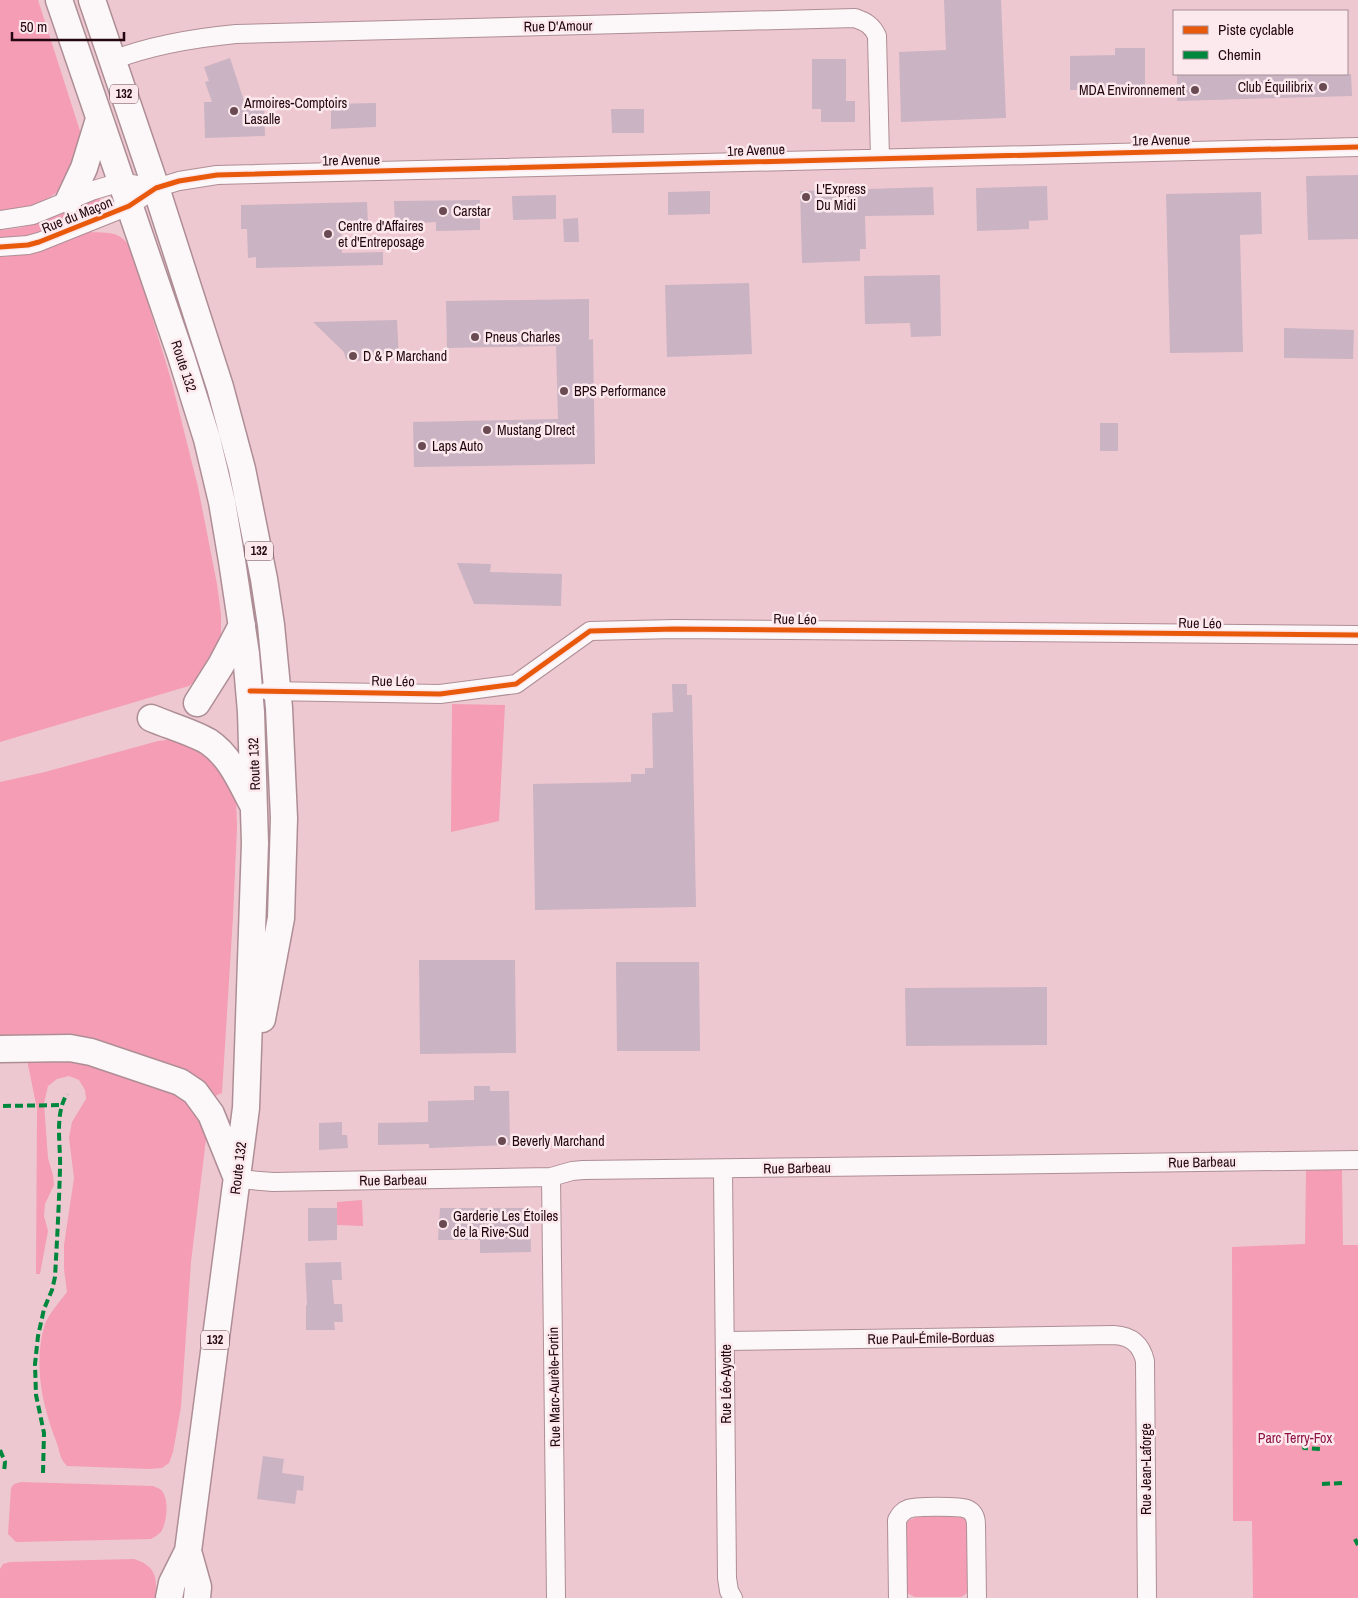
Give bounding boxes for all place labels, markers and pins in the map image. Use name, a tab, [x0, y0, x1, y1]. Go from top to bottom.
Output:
place label: Club Équilibrix	[1238, 78, 1313, 96]
place label: MDA Environnement	[1079, 81, 1185, 99]
marker: Club Équilibrix	[1317, 81, 1329, 93]
marker: MDA Environnement	[1189, 84, 1201, 96]
place label: Armoires-Comptoirs Lasalle	[243, 94, 348, 128]
marker: Armoires-Comptoirs Lasalle	[228, 105, 240, 117]
place label: L'Express Du Midi	[816, 180, 866, 214]
marker: L'Express Du Midi	[800, 191, 812, 203]
place label: Carstar	[453, 202, 491, 220]
marker: Carstar	[437, 205, 449, 217]
place label: Centre d'Affaires et d'Entreposage	[338, 217, 424, 251]
marker: Centre d'Affaires et d'Entreposage	[322, 228, 334, 240]
place label: Pneus Charles	[485, 328, 561, 346]
marker: Pneus Charles	[469, 331, 481, 343]
place label: D & P Marchand	[363, 347, 447, 365]
marker: D & P Marchand	[347, 350, 359, 362]
place label: BPS Performance	[574, 382, 666, 400]
marker: BPS Performance	[558, 385, 570, 397]
place label: Mustang DIrect	[497, 421, 575, 439]
marker: Mustang DIrect	[481, 424, 493, 436]
place label: Laps Auto	[432, 437, 483, 455]
marker: Laps Auto	[416, 440, 428, 452]
place label: Beverly Marchand	[512, 1132, 605, 1150]
marker: Beverly Marchand	[496, 1135, 508, 1147]
place label: Garderie Les Étoiles de la Rive-Sud	[453, 1207, 559, 1241]
marker: Garderie Les Étoiles de la Rive-Sud	[437, 1218, 449, 1230]

